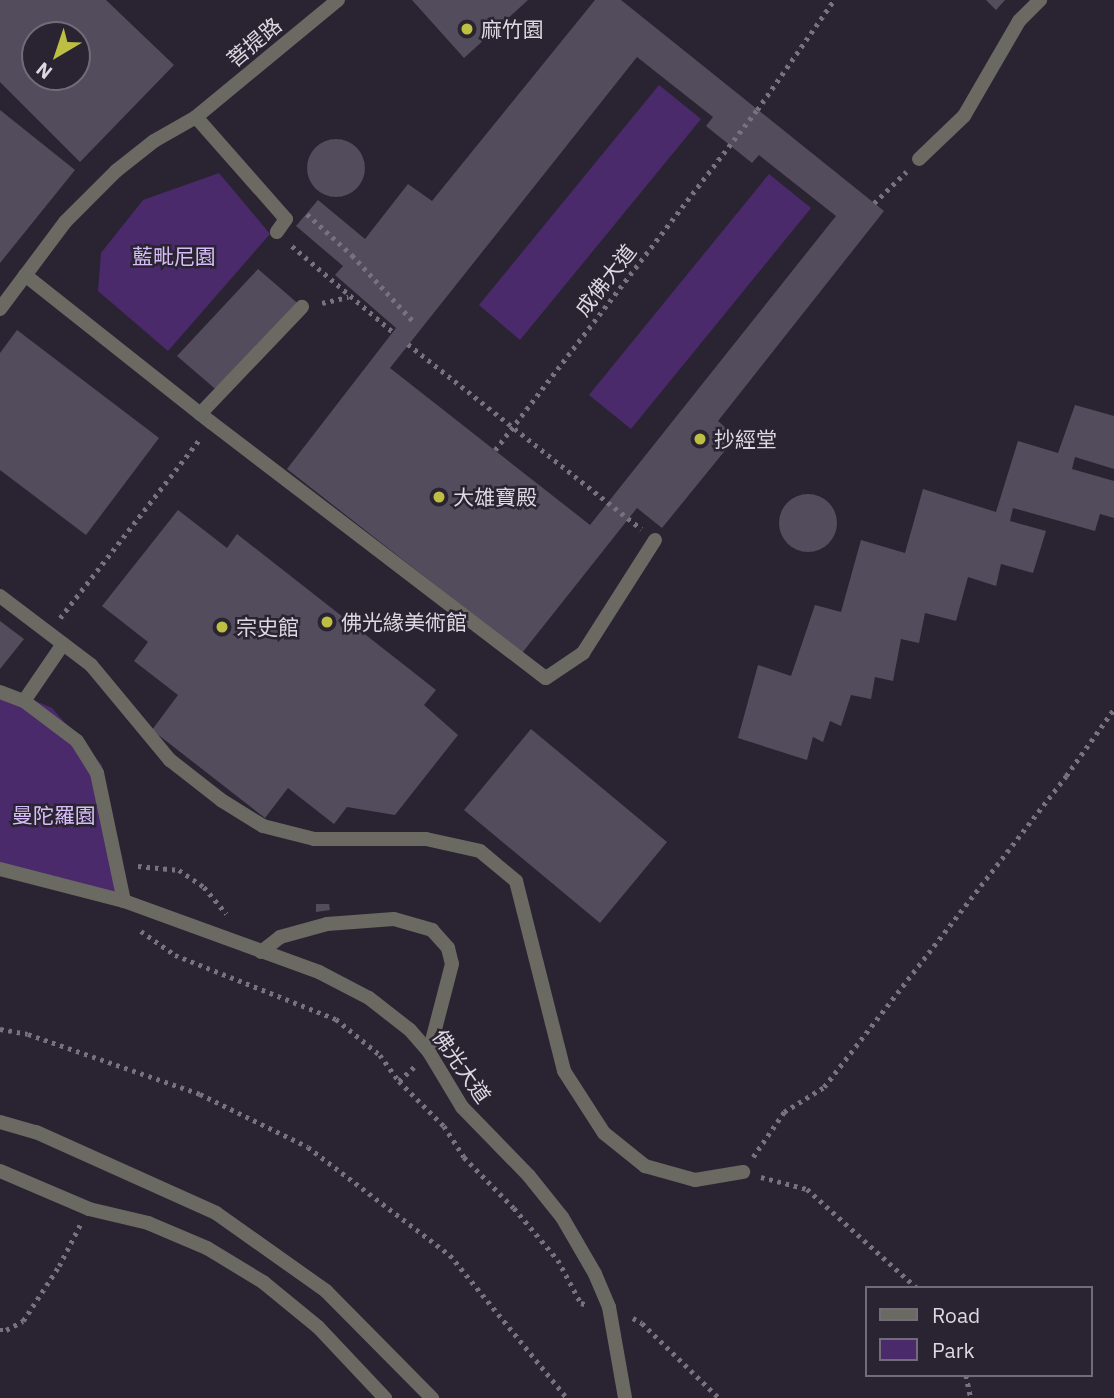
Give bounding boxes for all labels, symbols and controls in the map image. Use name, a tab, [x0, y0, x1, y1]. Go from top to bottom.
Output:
street label: 菩提路	[222, 12, 286, 72]
place label: 麻竹園	[481, 16, 544, 42]
north arrow	[21, 21, 91, 91]
marker: 麻竹園	[459, 21, 475, 37]
text: N	[31, 57, 57, 84]
street label: 成佛大道	[569, 239, 641, 321]
park label: 藍毗尼園	[132, 243, 216, 269]
place label: 抄經堂	[714, 426, 777, 452]
marker: 抄經堂	[692, 431, 708, 447]
place label: 大雄寶殿	[453, 484, 537, 510]
marker: 大雄寶殿	[431, 489, 447, 505]
place label: 佛光緣美術館	[341, 609, 467, 635]
place label: 宗史館	[236, 614, 299, 640]
marker: 佛光緣美術館	[319, 614, 335, 630]
marker: 宗史館	[214, 619, 230, 635]
park label: 曼陀羅園	[12, 802, 96, 828]
street label: 佛光大道	[428, 1024, 496, 1108]
legend	[866, 1286, 1093, 1377]
text: Road	[932, 1301, 980, 1329]
text: Park	[932, 1336, 975, 1364]

